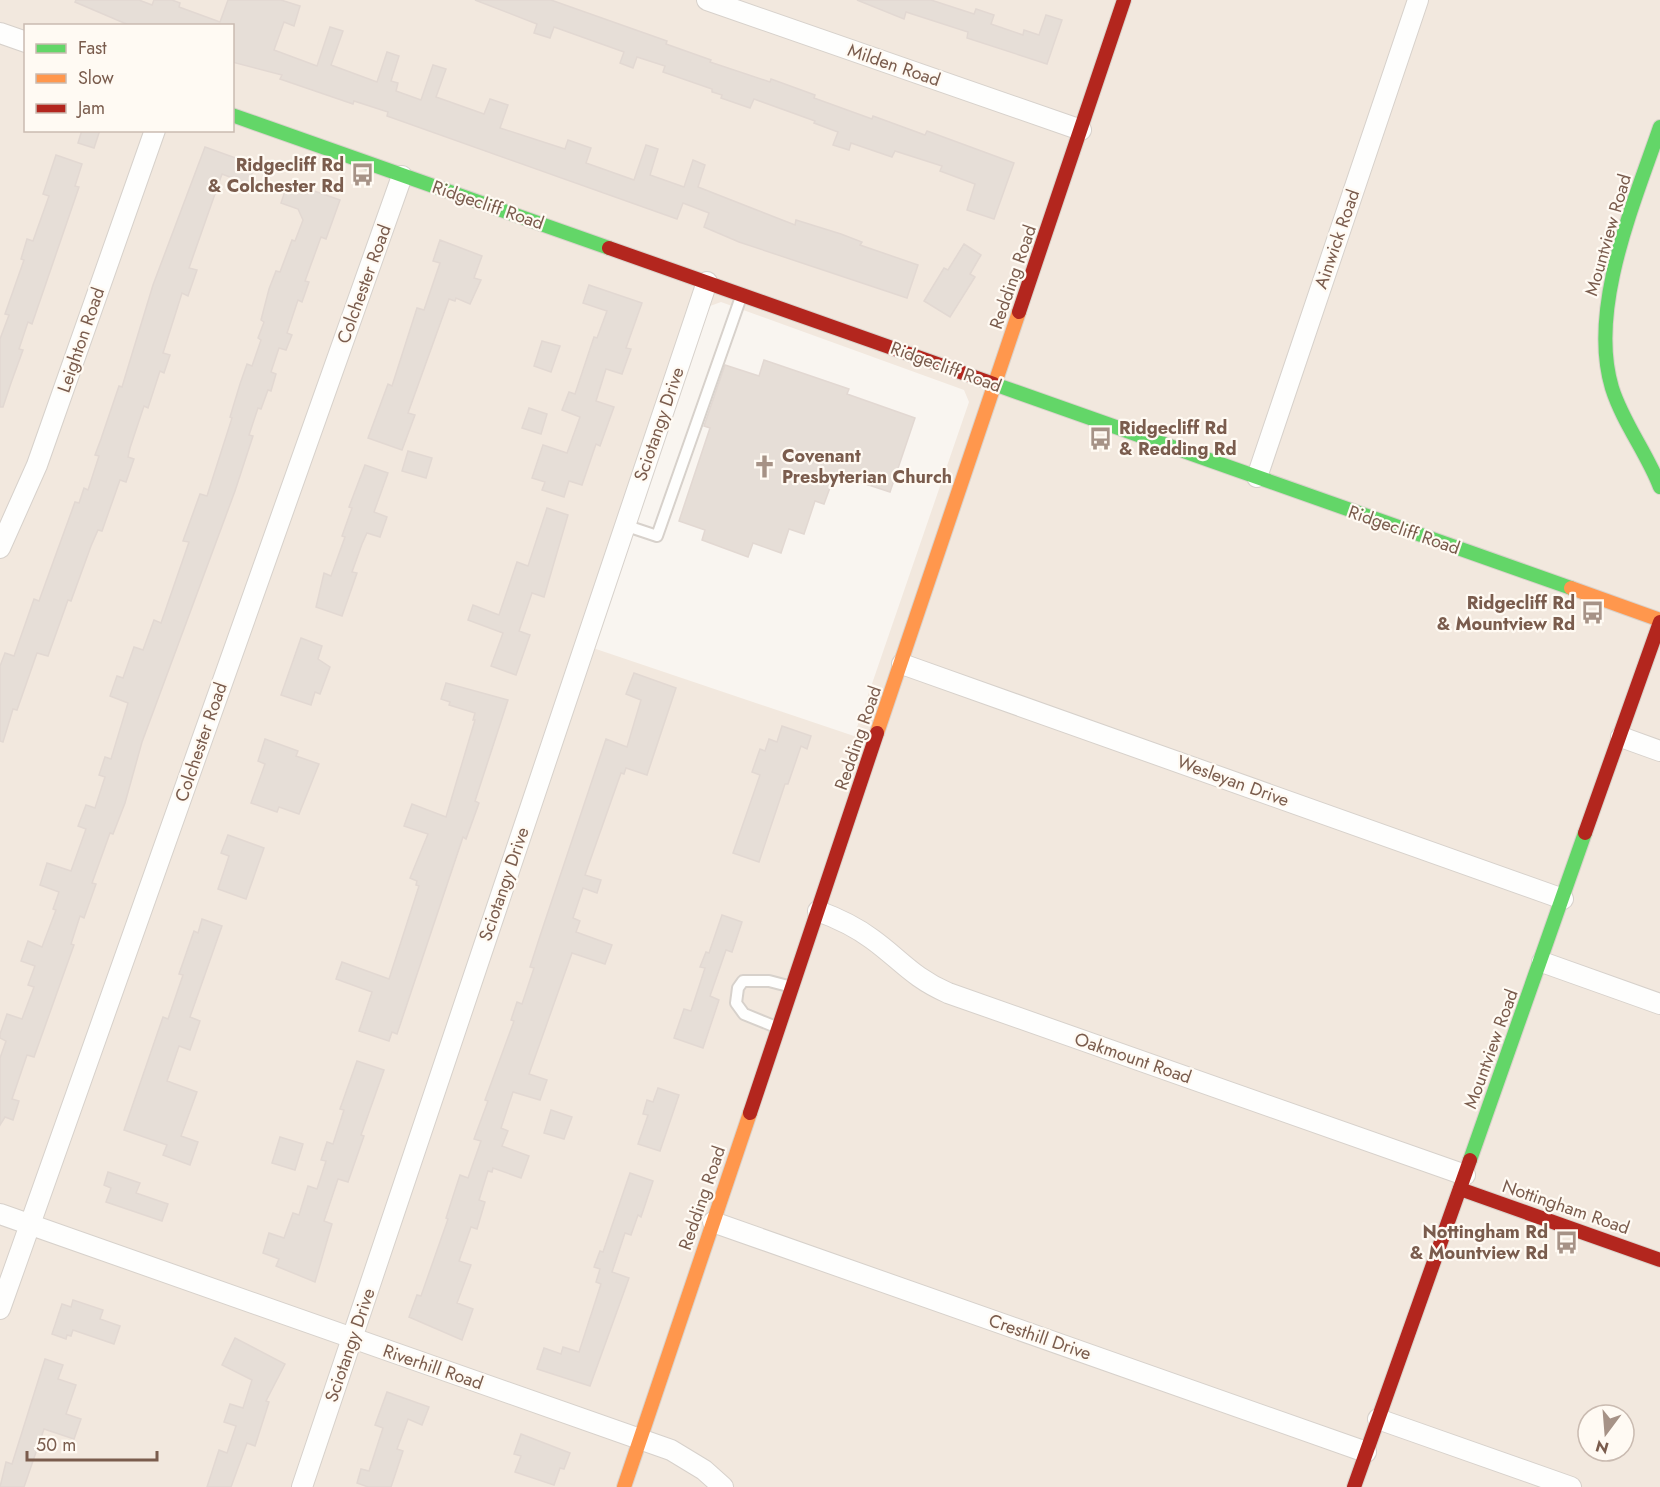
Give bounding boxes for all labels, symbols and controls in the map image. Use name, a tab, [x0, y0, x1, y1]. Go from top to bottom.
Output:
legend	[24, 24, 234, 132]
text: Fast	[78, 35, 107, 61]
street label: Milden Road	[844, 37, 944, 93]
text: Slow	[78, 65, 115, 91]
text: Jam	[76, 95, 105, 121]
place label: Ridgecliff Rd & Colchester Rd	[208, 152, 344, 199]
bus stop icon: Ridgecliff Rd & Colchester Rd	[349, 162, 375, 188]
street label: Mountview Road	[1578, 171, 1638, 299]
street label: Ridgecliff Road	[429, 174, 547, 236]
street label: Ainwick Road	[1308, 186, 1366, 292]
street label: Colchester Road	[330, 221, 398, 347]
street label: Redding Road	[983, 221, 1043, 333]
street label: Leighton Road	[51, 284, 111, 396]
street label: Ridgecliff Road	[887, 335, 1005, 399]
street label: Sciotangy Drive	[627, 364, 691, 484]
place label: Ridgecliff Rd & Redding Rd	[1119, 415, 1237, 462]
bus stop icon: Ridgecliff Rd & Redding Rd	[1088, 425, 1114, 451]
place label: Covenant Presbyterian Church	[782, 443, 952, 490]
church icon: Covenant Presbyterian Church	[751, 453, 777, 479]
street label: Ridgecliff Road	[1345, 499, 1463, 561]
place label: Ridgecliff Rd & Mountview Rd	[1437, 590, 1575, 637]
bus stop icon: Ridgecliff Rd & Mountview Rd	[1580, 600, 1606, 626]
street label: Colchester Road	[168, 679, 234, 805]
street label: Redding Road	[828, 682, 888, 794]
street label: Wesleyan Drive	[1173, 749, 1293, 813]
street label: Sciotangy Drive	[472, 824, 536, 944]
street label: Mountview Road	[1457, 985, 1525, 1113]
street label: Oakmount Road	[1071, 1026, 1195, 1090]
street label: Redding Road	[672, 1142, 732, 1254]
street label: Nottingham Road	[1499, 1173, 1633, 1241]
place label: Nottingham Rd & Mountview Rd	[1410, 1219, 1548, 1266]
bus stop icon: Nottingham Rd & Mountview Rd	[1553, 1229, 1579, 1255]
street label: Sciotangy Drive	[318, 1285, 382, 1405]
street label: Cresthill Drive	[985, 1307, 1095, 1367]
street label: Riverhill Road	[379, 1338, 487, 1396]
north arrow	[1576, 1403, 1636, 1463]
scale bar	[27, 1424, 158, 1462]
text: 50 m	[36, 1432, 76, 1458]
text: N	[1593, 1434, 1611, 1460]

